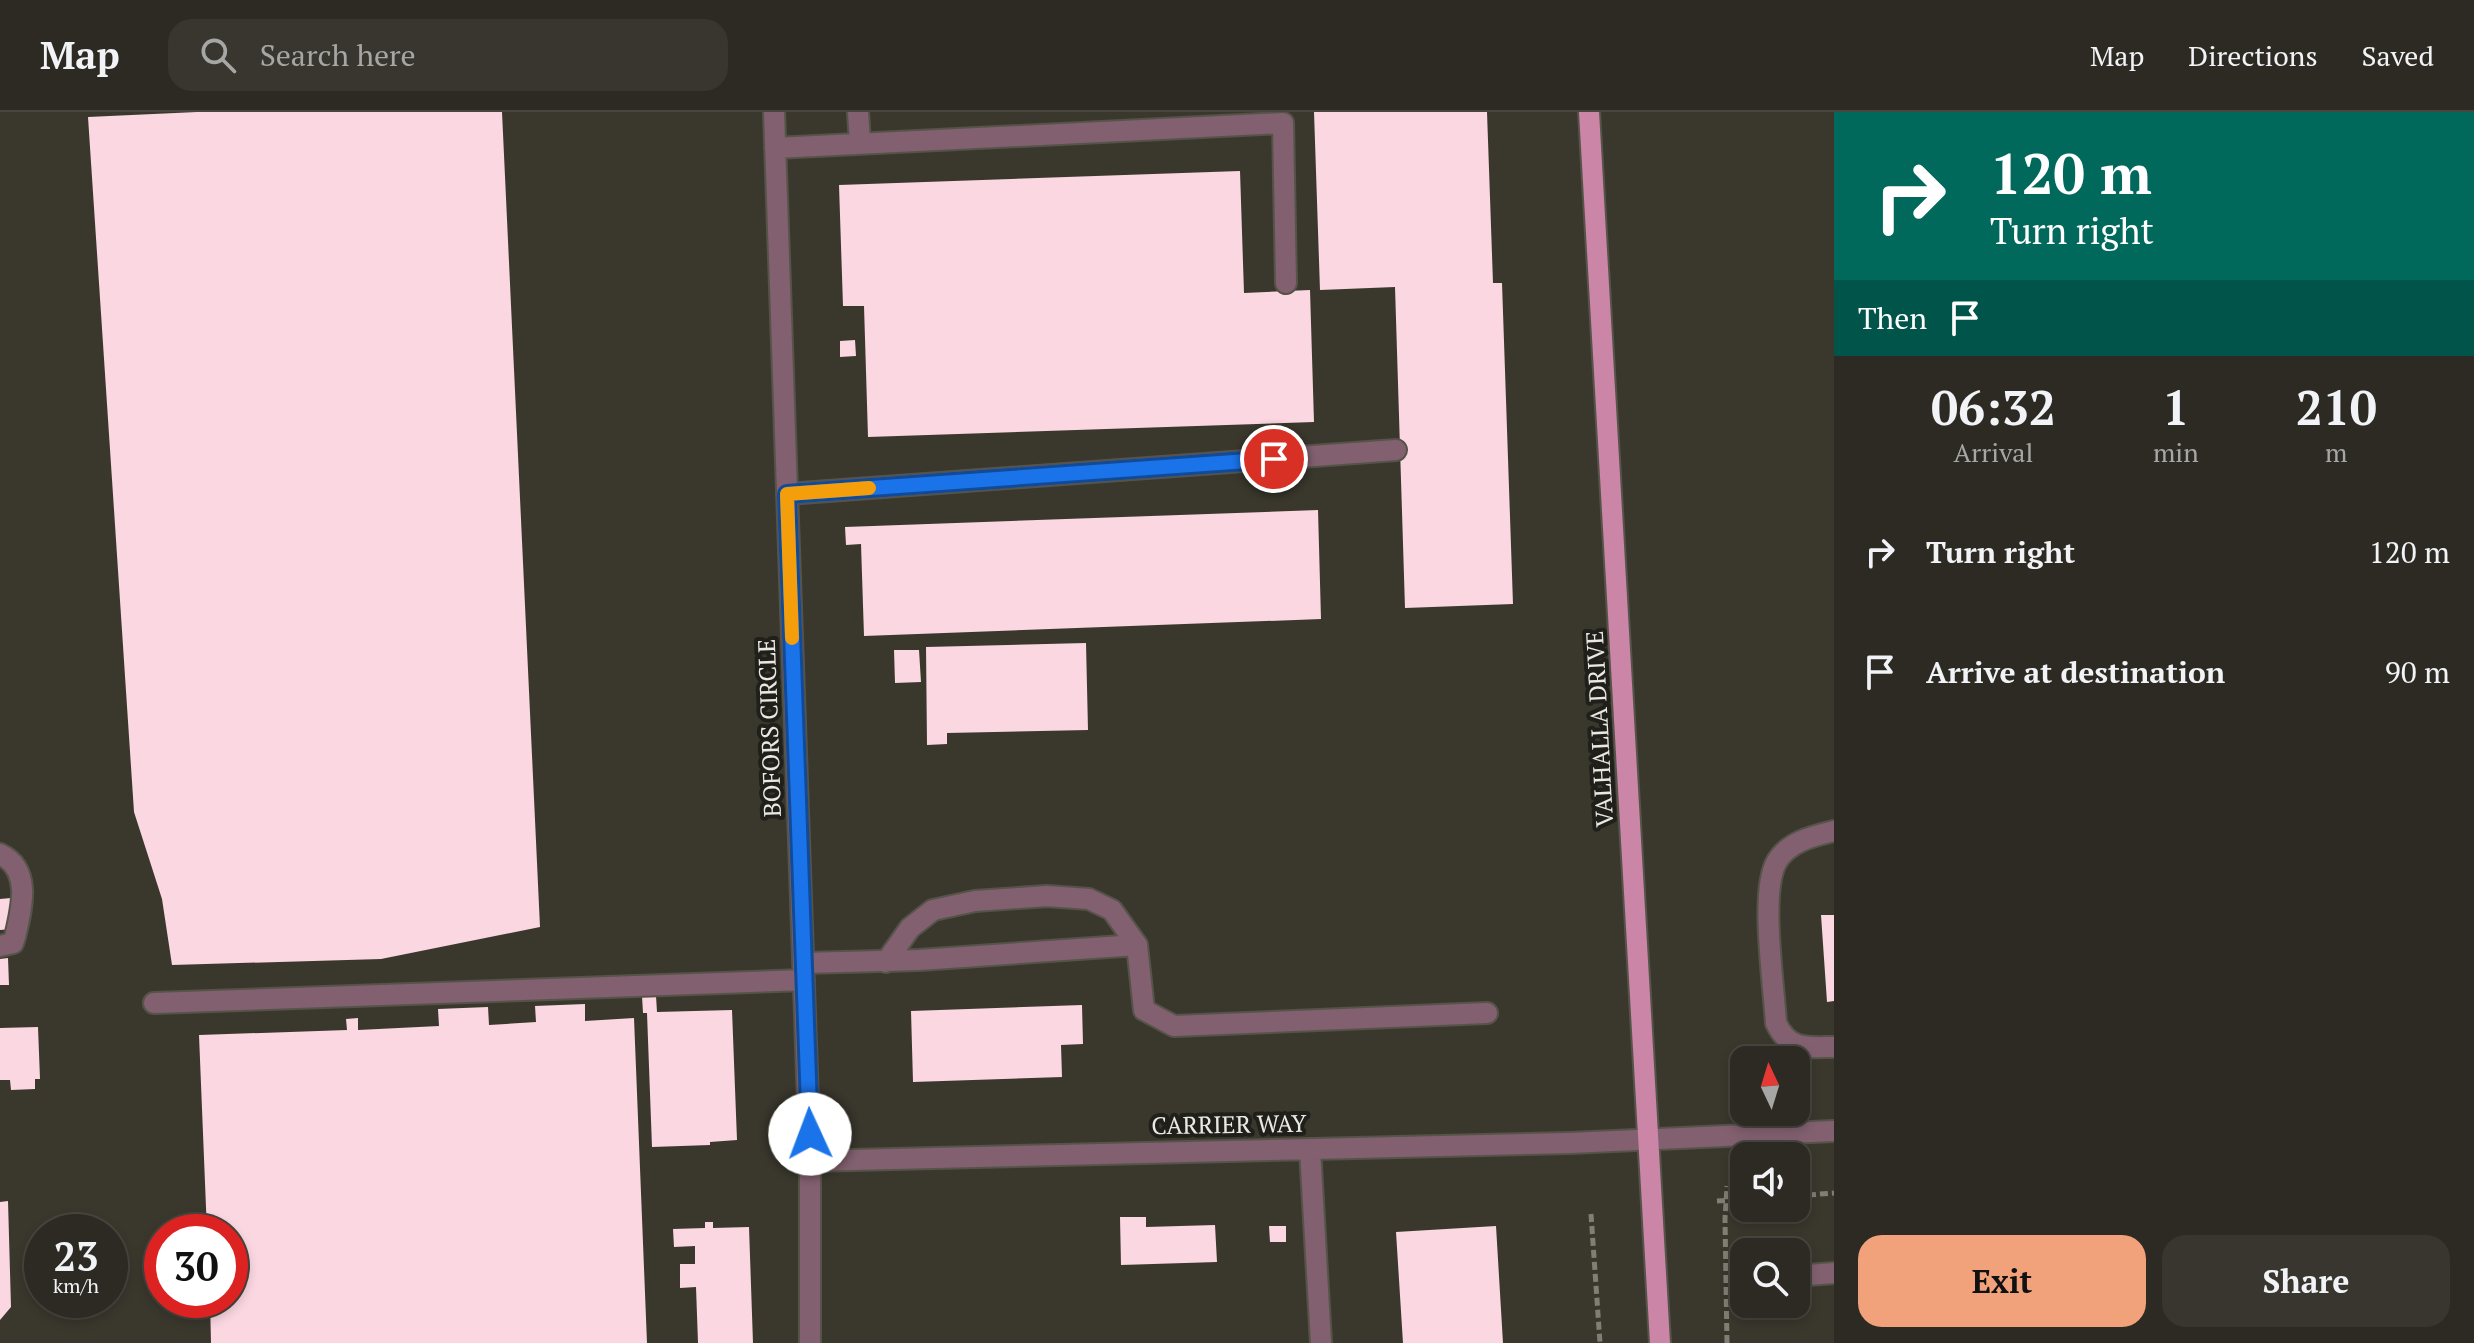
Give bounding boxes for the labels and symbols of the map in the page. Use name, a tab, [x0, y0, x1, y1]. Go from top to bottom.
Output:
pin	[1240, 425, 1308, 493]
street label: VALHALLA DRIVE	[1578, 630, 1620, 828]
street label: BOFORS CIRCLE	[750, 638, 788, 818]
north arrow	[1730, 1046, 1810, 1126]
position arrow	[768, 1092, 852, 1176]
street label: CARRIER WAY	[1151, 1107, 1307, 1141]
speed limit sign: 30	[144, 1214, 248, 1318]

